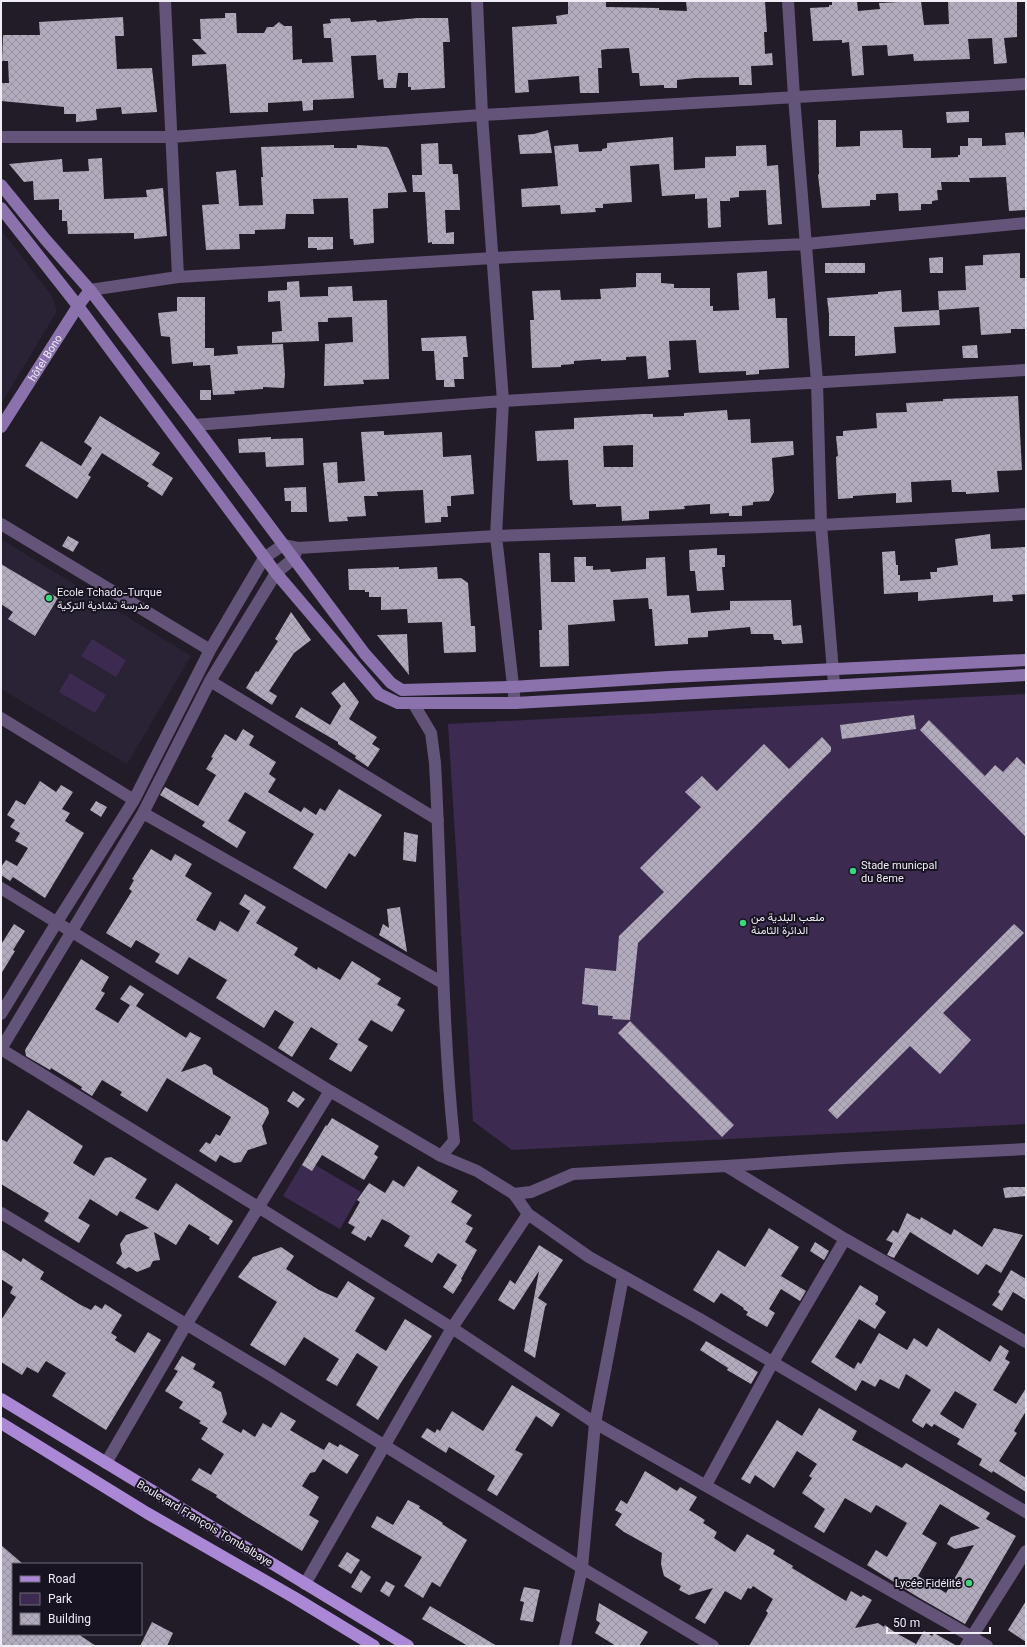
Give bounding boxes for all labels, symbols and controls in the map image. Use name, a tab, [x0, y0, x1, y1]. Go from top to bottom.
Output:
street label: hôtel Bono	[25, 332, 68, 386]
place label: Ecole Tchado-Turque مدرسة تشادية التركية	[57, 585, 162, 615]
marker: Ecole Tchado-Turque مدرسة تشادية التركية	[44, 593, 54, 603]
place label: Stade municpal du 8eme	[861, 858, 937, 888]
marker: Stade municpal du 8eme	[848, 866, 858, 876]
place label: ملعب البلدية من الدائرة الثامنة	[751, 910, 825, 940]
marker: ملعب البلدية من الدائرة الثامنة	[738, 918, 748, 928]
street label: Boulevard François Tombalbaye	[133, 1477, 276, 1572]
legend	[12, 1563, 142, 1635]
text: Road	[48, 1571, 76, 1589]
place label: Lycée Fidélité	[895, 1576, 961, 1593]
marker: Lycée Fidélité	[964, 1578, 974, 1588]
text: Park	[48, 1591, 73, 1609]
scale bar	[887, 1609, 990, 1635]
text: Building	[48, 1611, 91, 1629]
text: 50 m	[893, 1615, 920, 1633]

